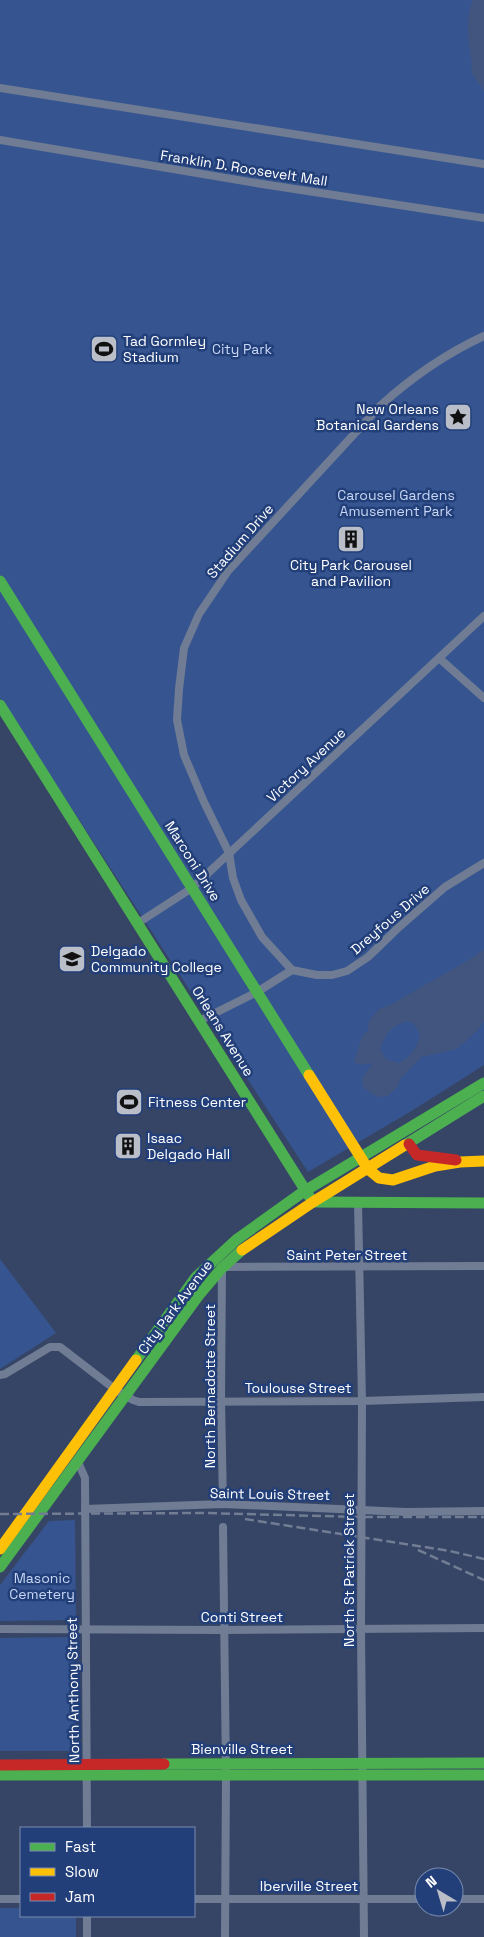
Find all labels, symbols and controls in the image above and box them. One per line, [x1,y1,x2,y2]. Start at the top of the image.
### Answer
street label: Franklin D. Roosevelt Mall [159,146,329,190]
place label: Tad Gormley Stadium [123,332,206,366]
sports icon: Tad Gormley Stadium [89,334,119,364]
park label: City Park [212,340,273,358]
place label: New Orleans Botanical Gardens [316,400,439,434]
place icon: New Orleans Botanical Gardens [443,402,473,432]
park label: Carousel Gardens Amusement Park [337,486,455,520]
street label: Stadium Drive [203,500,277,582]
building icon: City Park Carousel and Pavilion [336,524,366,554]
place label: City Park Carousel and Pavilion [290,556,412,590]
street label: Victory Avenue [263,724,349,806]
street label: Marconi Drive [161,817,225,905]
street label: Dreyfous Drive [347,880,433,958]
place label: Delgado Community College [91,942,222,976]
school or university icon: Delgado Community College [57,944,87,974]
street label: Orleans Avenue [188,982,258,1080]
sports icon: Fitness Center [114,1087,144,1117]
place label: Fitness Center [148,1093,246,1111]
place label: Isaac Delgado Hall [147,1129,230,1163]
building icon: Isaac Delgado Hall [113,1131,143,1161]
street label: Saint Peter Street [287,1246,407,1264]
street label: City Park Avenue [134,1256,216,1358]
street label: North Bernadotte Street [201,1304,219,1468]
street label: Toulouse Street [245,1379,351,1397]
street label: Saint Louis Street [210,1484,330,1504]
street label: North St Patrick Street [340,1493,358,1647]
park label: Masonic Cemetery [9,1569,75,1603]
street label: Conti Street [201,1608,283,1626]
street label: North Anthony Street [63,1617,83,1763]
street label: Bienville Street [191,1740,293,1758]
legend [20,1827,195,1917]
text: Fast [65,1837,96,1856]
text: Slow [65,1862,99,1881]
north arrow [414,1867,464,1917]
text: N [422,1872,440,1892]
street label: Iberville Street [260,1877,358,1895]
text: Jam [65,1887,95,1906]

